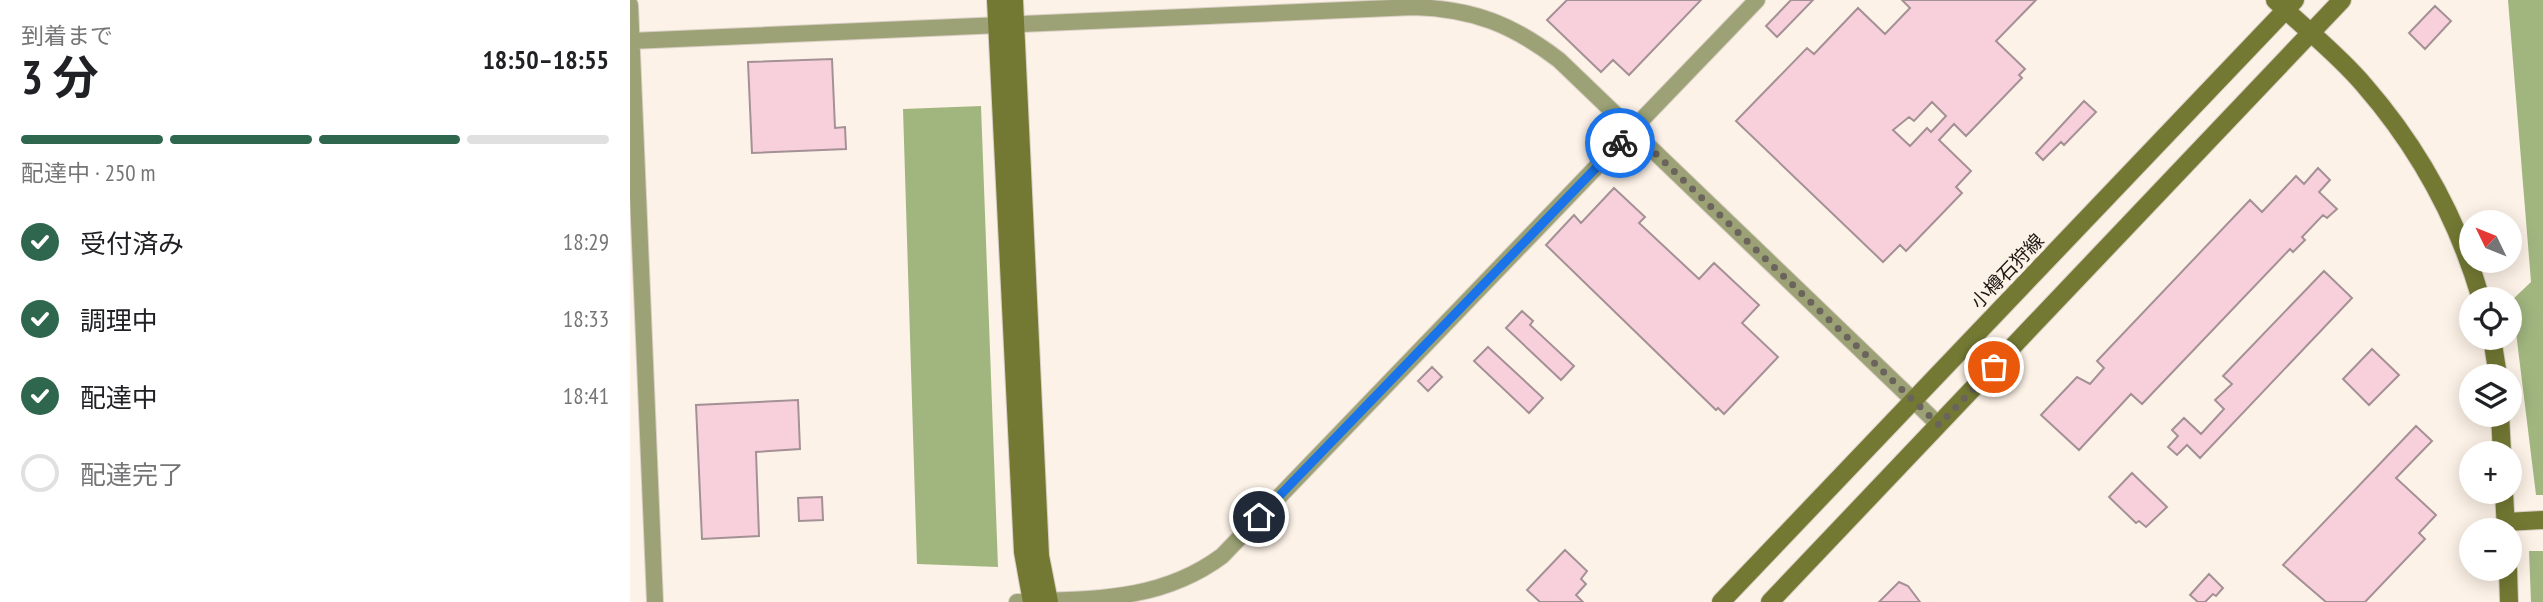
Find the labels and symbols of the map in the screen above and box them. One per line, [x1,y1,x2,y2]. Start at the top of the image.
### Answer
courier [1585,108,1655,178]
north arrow [2459,210,2522,273]
street label: 小樽石狩線 [1965,228,2049,314]
pin [1964,337,2024,397]
pin [1229,487,1289,547]

